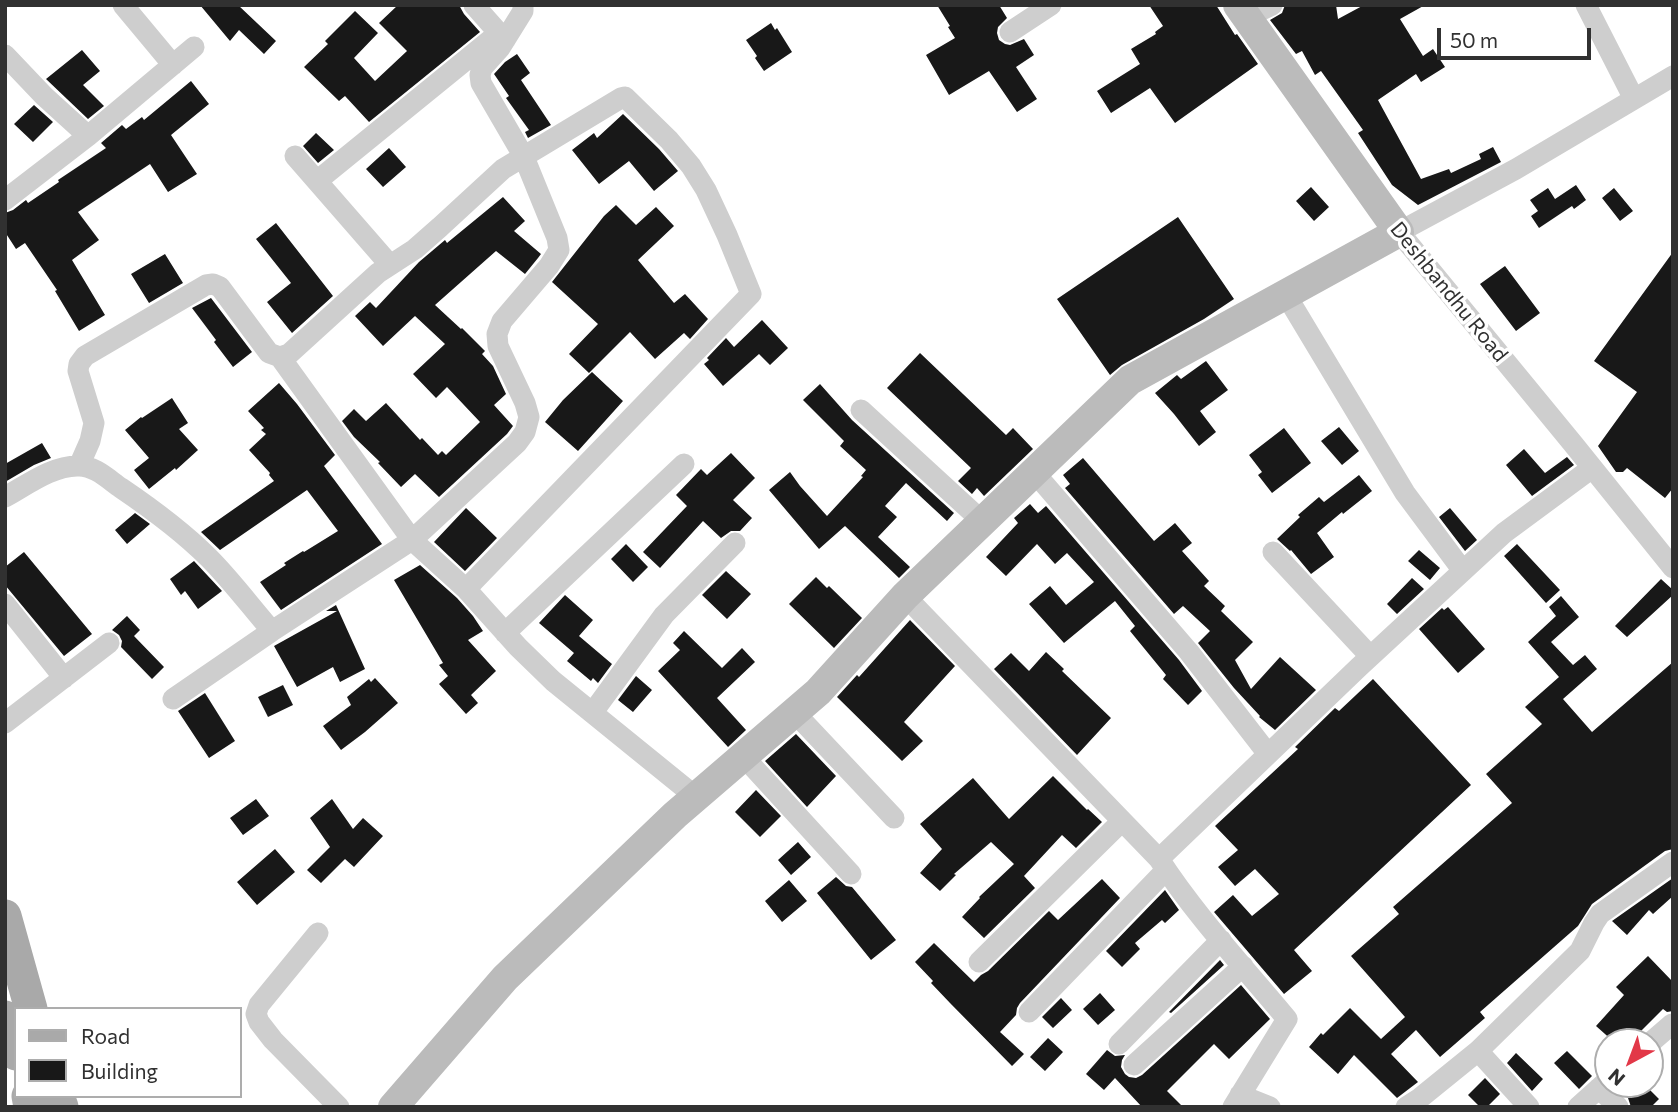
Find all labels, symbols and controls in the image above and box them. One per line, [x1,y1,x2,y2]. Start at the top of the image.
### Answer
scale bar [1440,14,1594,58]
text: 50 m [1450,27,1498,52]
street label: Deshbandhu Road [1385,217,1513,367]
legend [14,1007,242,1098]
text: Road [81,1023,130,1048]
north arrow [1594,1028,1664,1098]
text: Building [81,1058,158,1083]
text: N [1603,1064,1629,1091]

